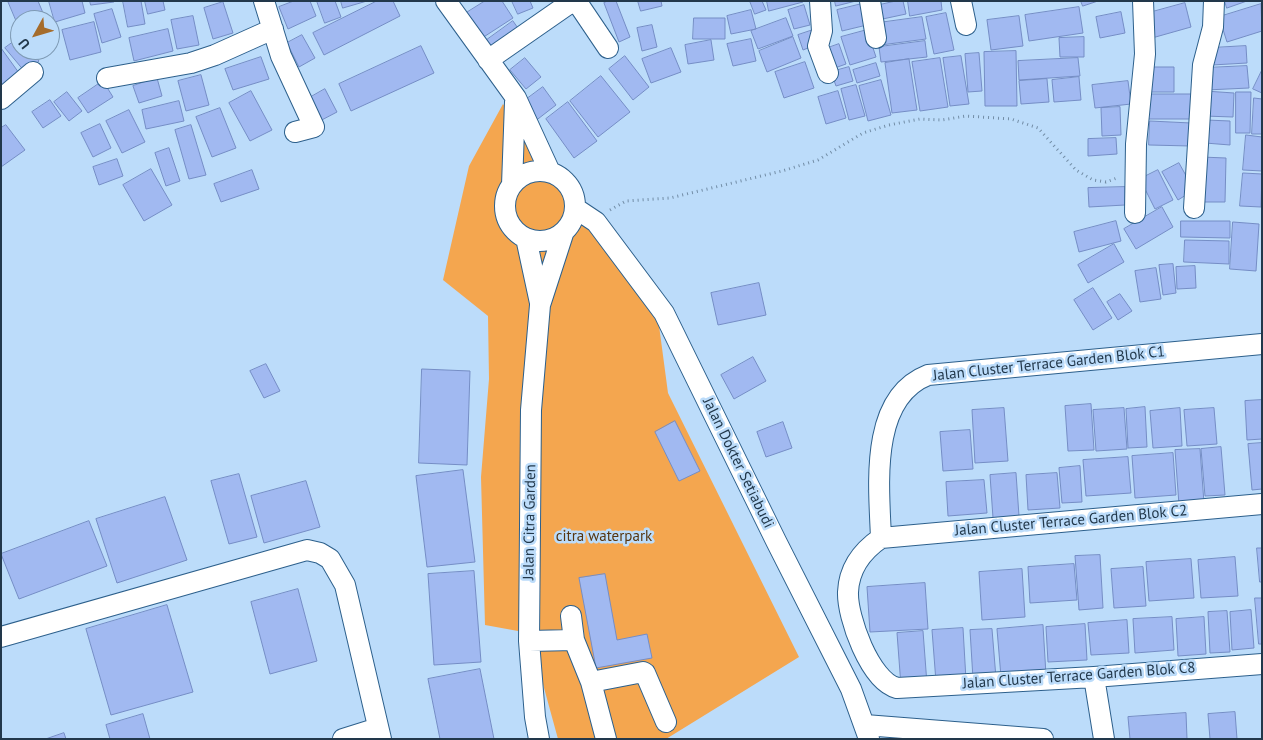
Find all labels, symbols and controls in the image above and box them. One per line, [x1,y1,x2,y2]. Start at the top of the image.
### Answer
north arrow [10,10,60,60]
text: U [14,35,34,53]
street label: Jalan Cluster Terrace Garden Blok C1 [932,343,1166,385]
street label: Jalan Dokter Setiabudi [699,395,777,531]
street label: Jalan Citra Garden [520,464,540,580]
street label: Jalan Cluster Terrace Garden Blok C2 [954,502,1188,540]
park label: citra waterpark [556,528,652,546]
street label: Jalan Cluster Terrace Garden Blok C8 [962,659,1196,693]

